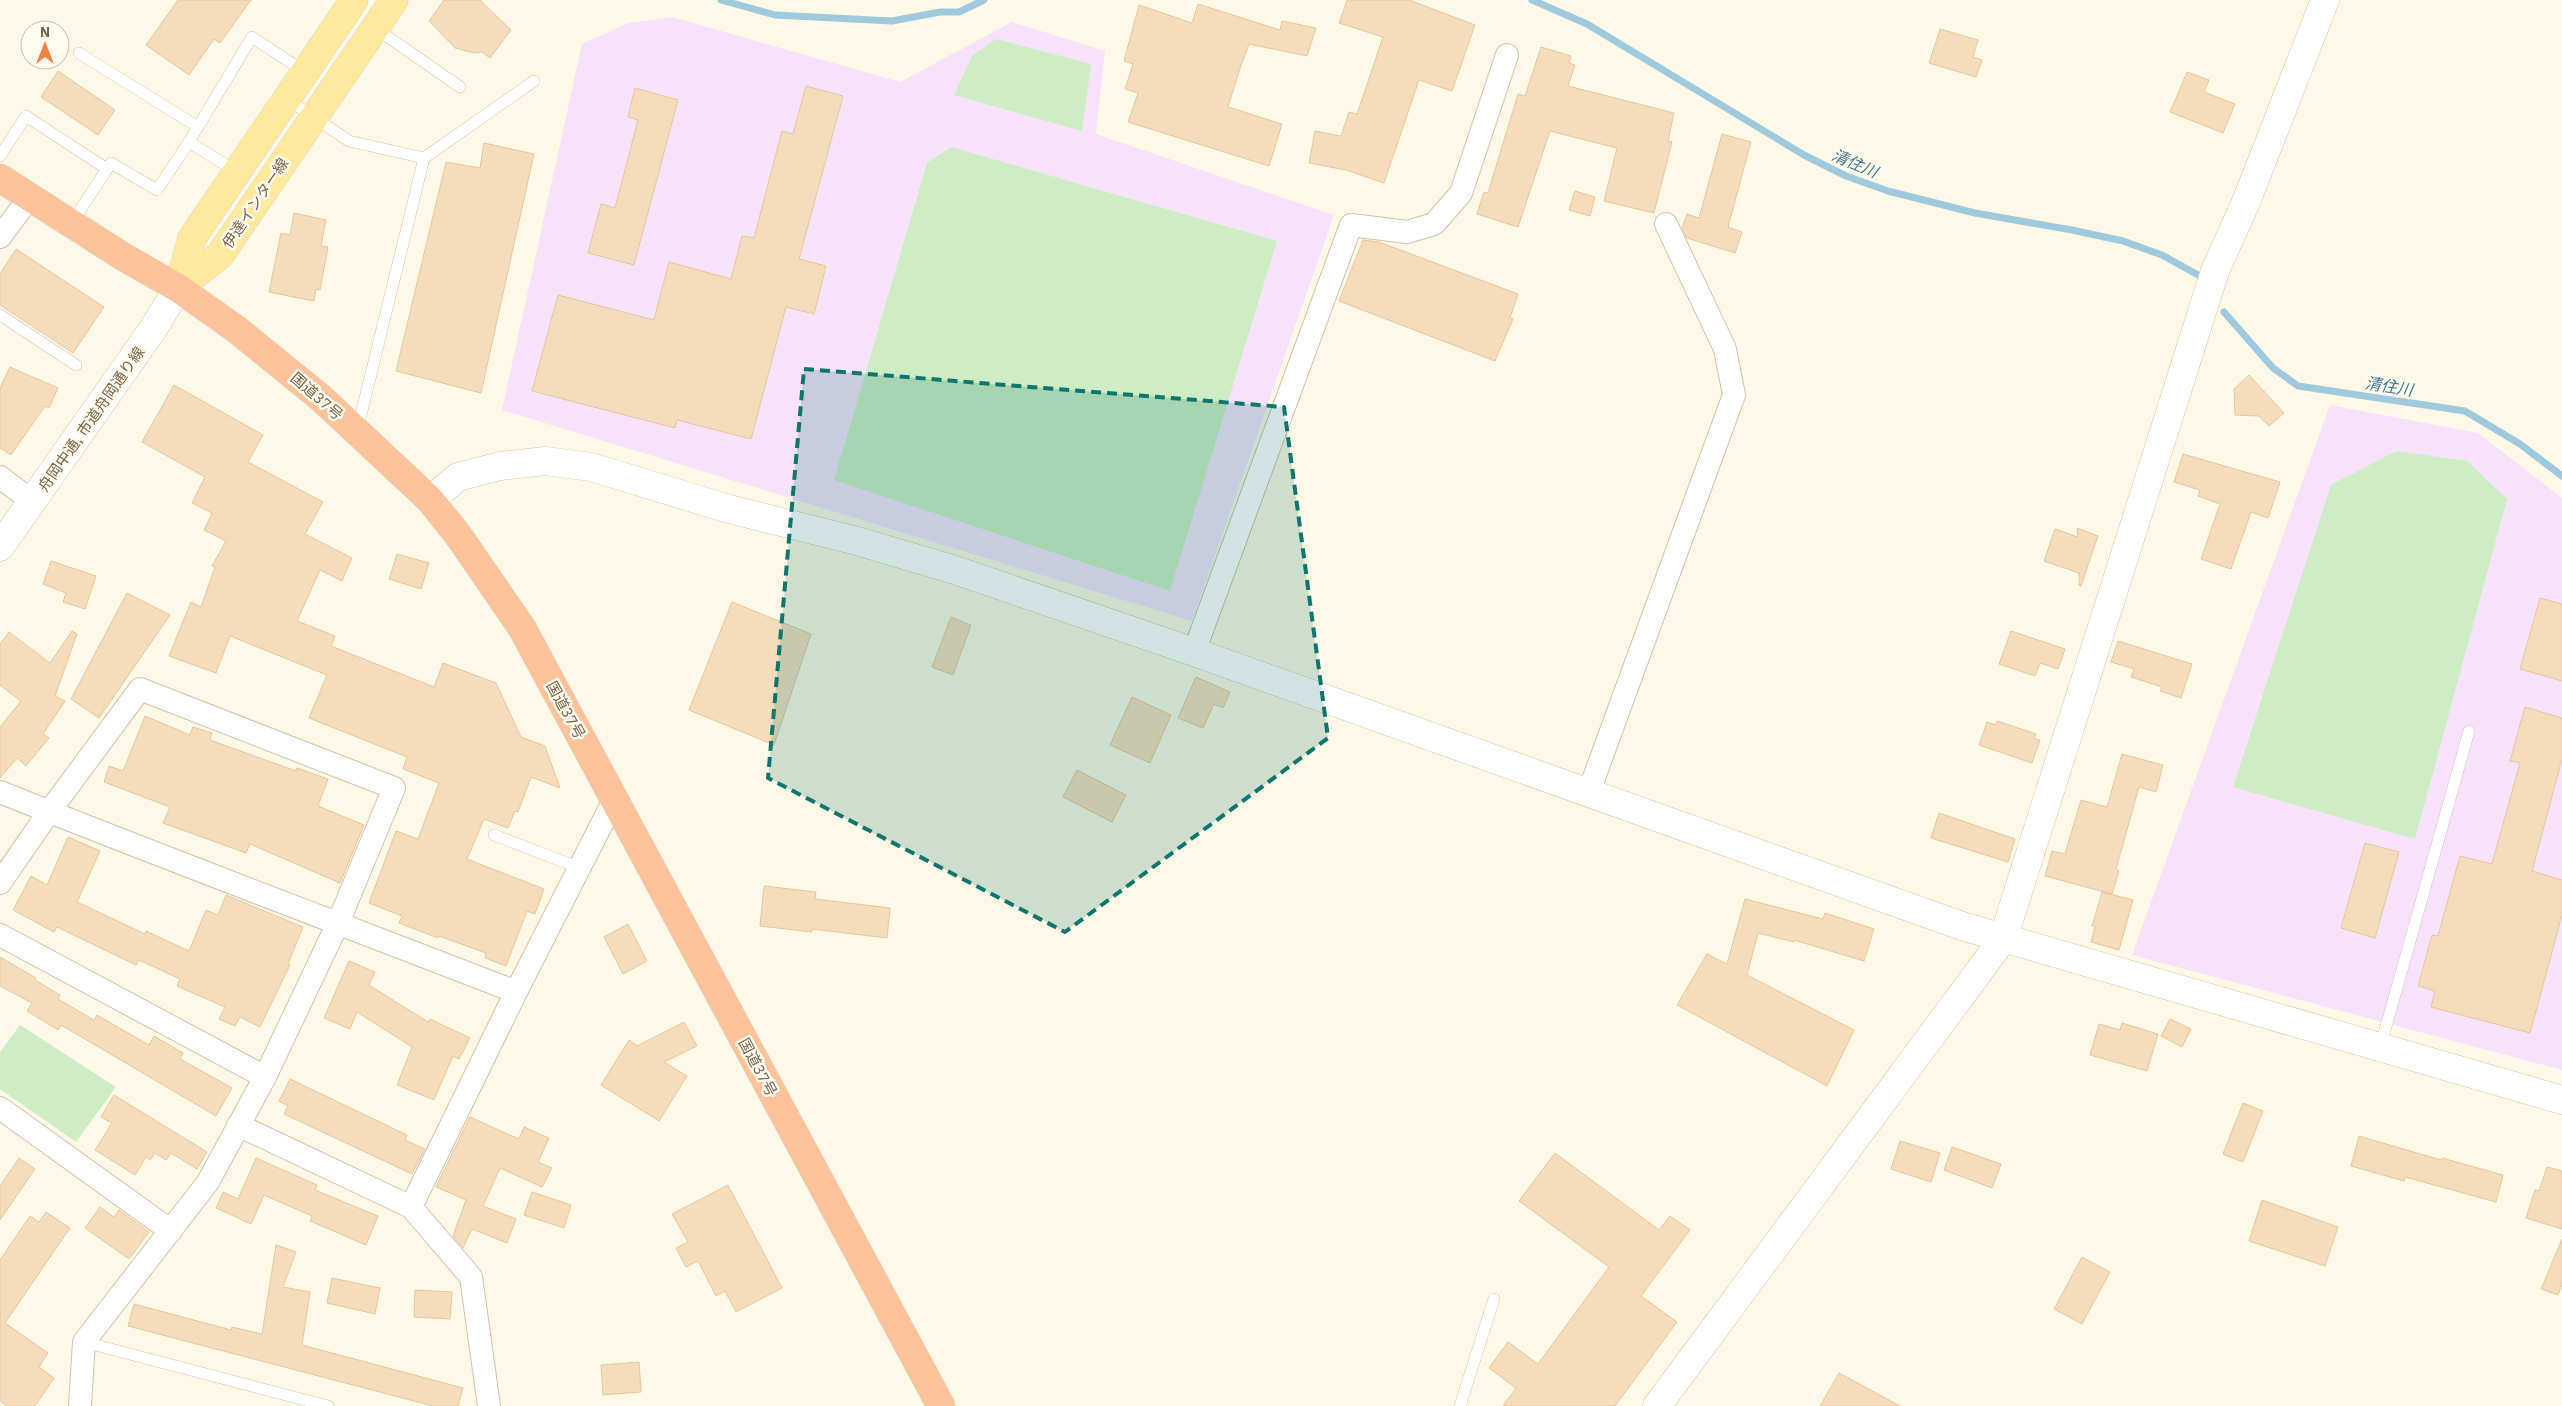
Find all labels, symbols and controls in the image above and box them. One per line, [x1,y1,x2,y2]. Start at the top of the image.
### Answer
north arrow [20,20,70,70]
text: N [40,23,50,41]
water label: 清住川 [1829,144,1883,182]
street label: 伊達インター線 [218,154,292,252]
street label: 舟岡中通, 市道舟岡通り線 [34,343,148,495]
street label: 国道37号 [287,368,347,424]
water label: 清住川 [2364,372,2416,400]
street label: 国道37号 [542,678,590,742]
street label: 国道37号 [735,1035,781,1099]

